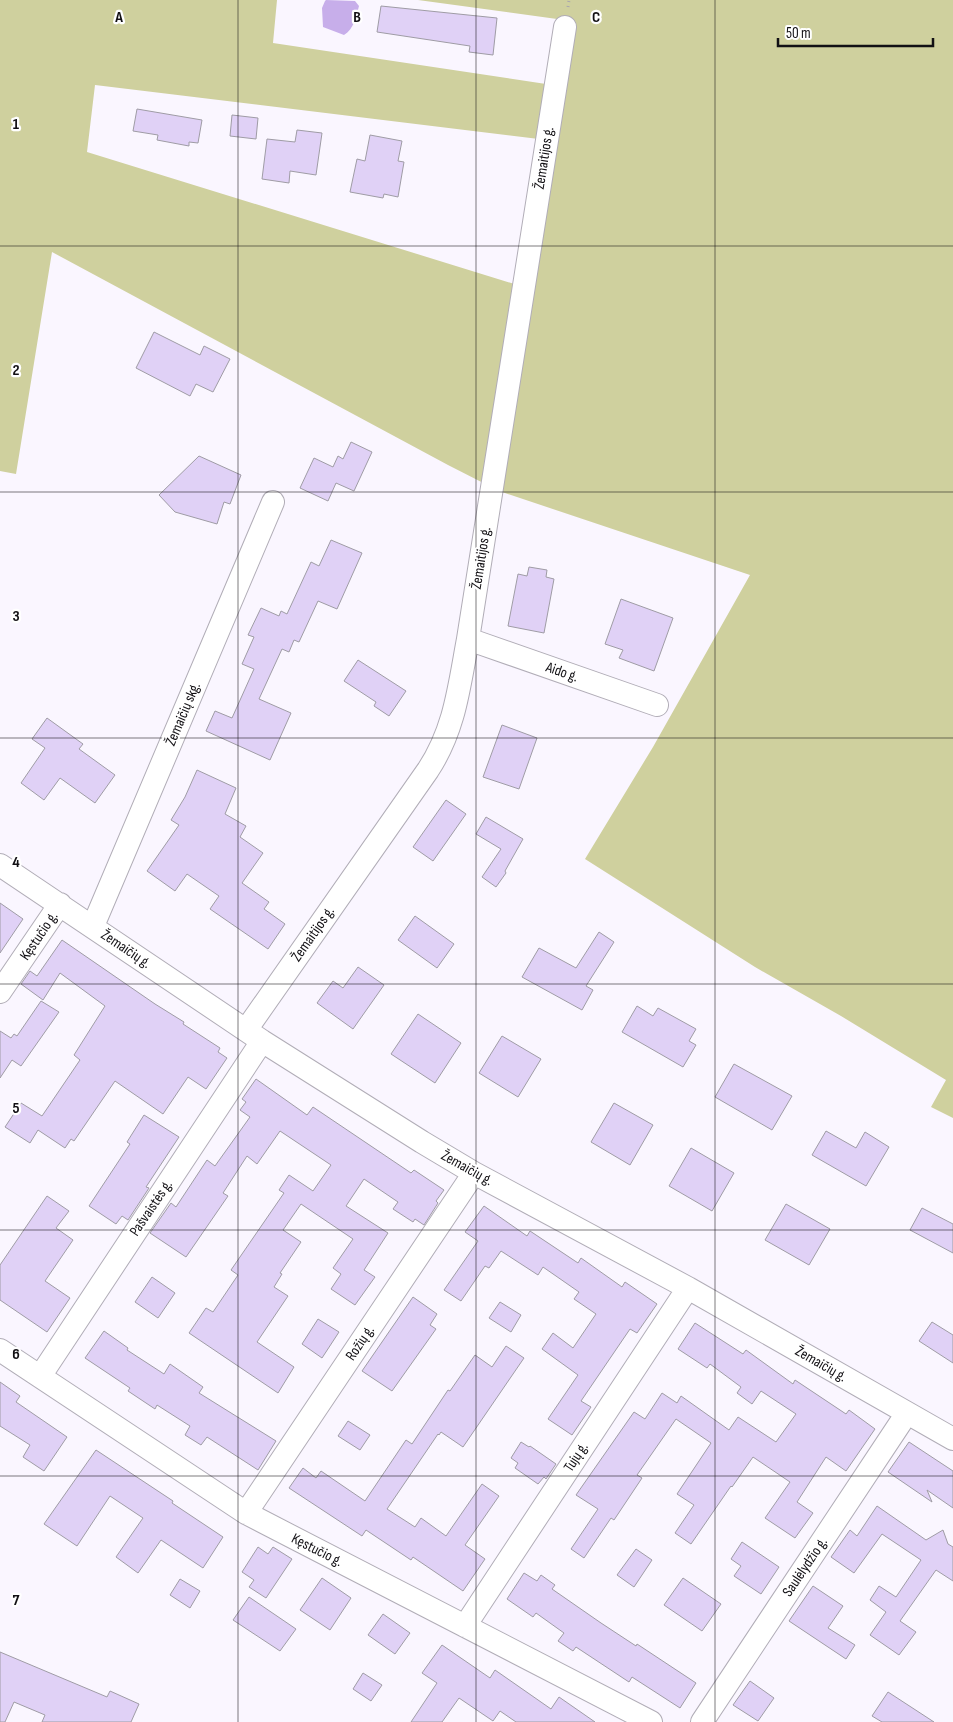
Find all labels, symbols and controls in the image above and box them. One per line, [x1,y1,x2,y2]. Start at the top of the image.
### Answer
text: A [114,8,123,27]
text: B [353,8,361,27]
text: C [592,8,600,27]
scale bar [778,15,933,47]
text: 50 m [786,24,811,43]
text: 1 [13,115,20,134]
street label: Žemaitijos g. [530,125,558,191]
text: 2 [12,361,20,380]
street label: Žemaitijos g. [467,525,495,591]
text: 3 [12,607,20,626]
street label: Aido g. [542,657,581,686]
street label: Žemaičių skg. [161,679,205,749]
text: 4 [12,853,20,872]
street label: Žemaitijos g. [287,903,339,965]
street label: Kęstučio g. [16,908,62,964]
street label: Žemaičių g. [97,925,155,973]
text: 5 [12,1099,20,1118]
street label: Žemaičių g. [438,1146,496,1190]
street label: Pašvaistės g. [125,1176,177,1240]
street label: Rožių g. [341,1322,379,1364]
street label: Žemaičių g. [792,1342,850,1386]
text: 6 [12,1345,20,1364]
street label: Tujų g. [559,1439,593,1475]
street label: Kęstučio g. [288,1529,346,1571]
street label: Saulėlydžio g. [778,1534,832,1600]
text: 7 [13,1591,20,1610]

